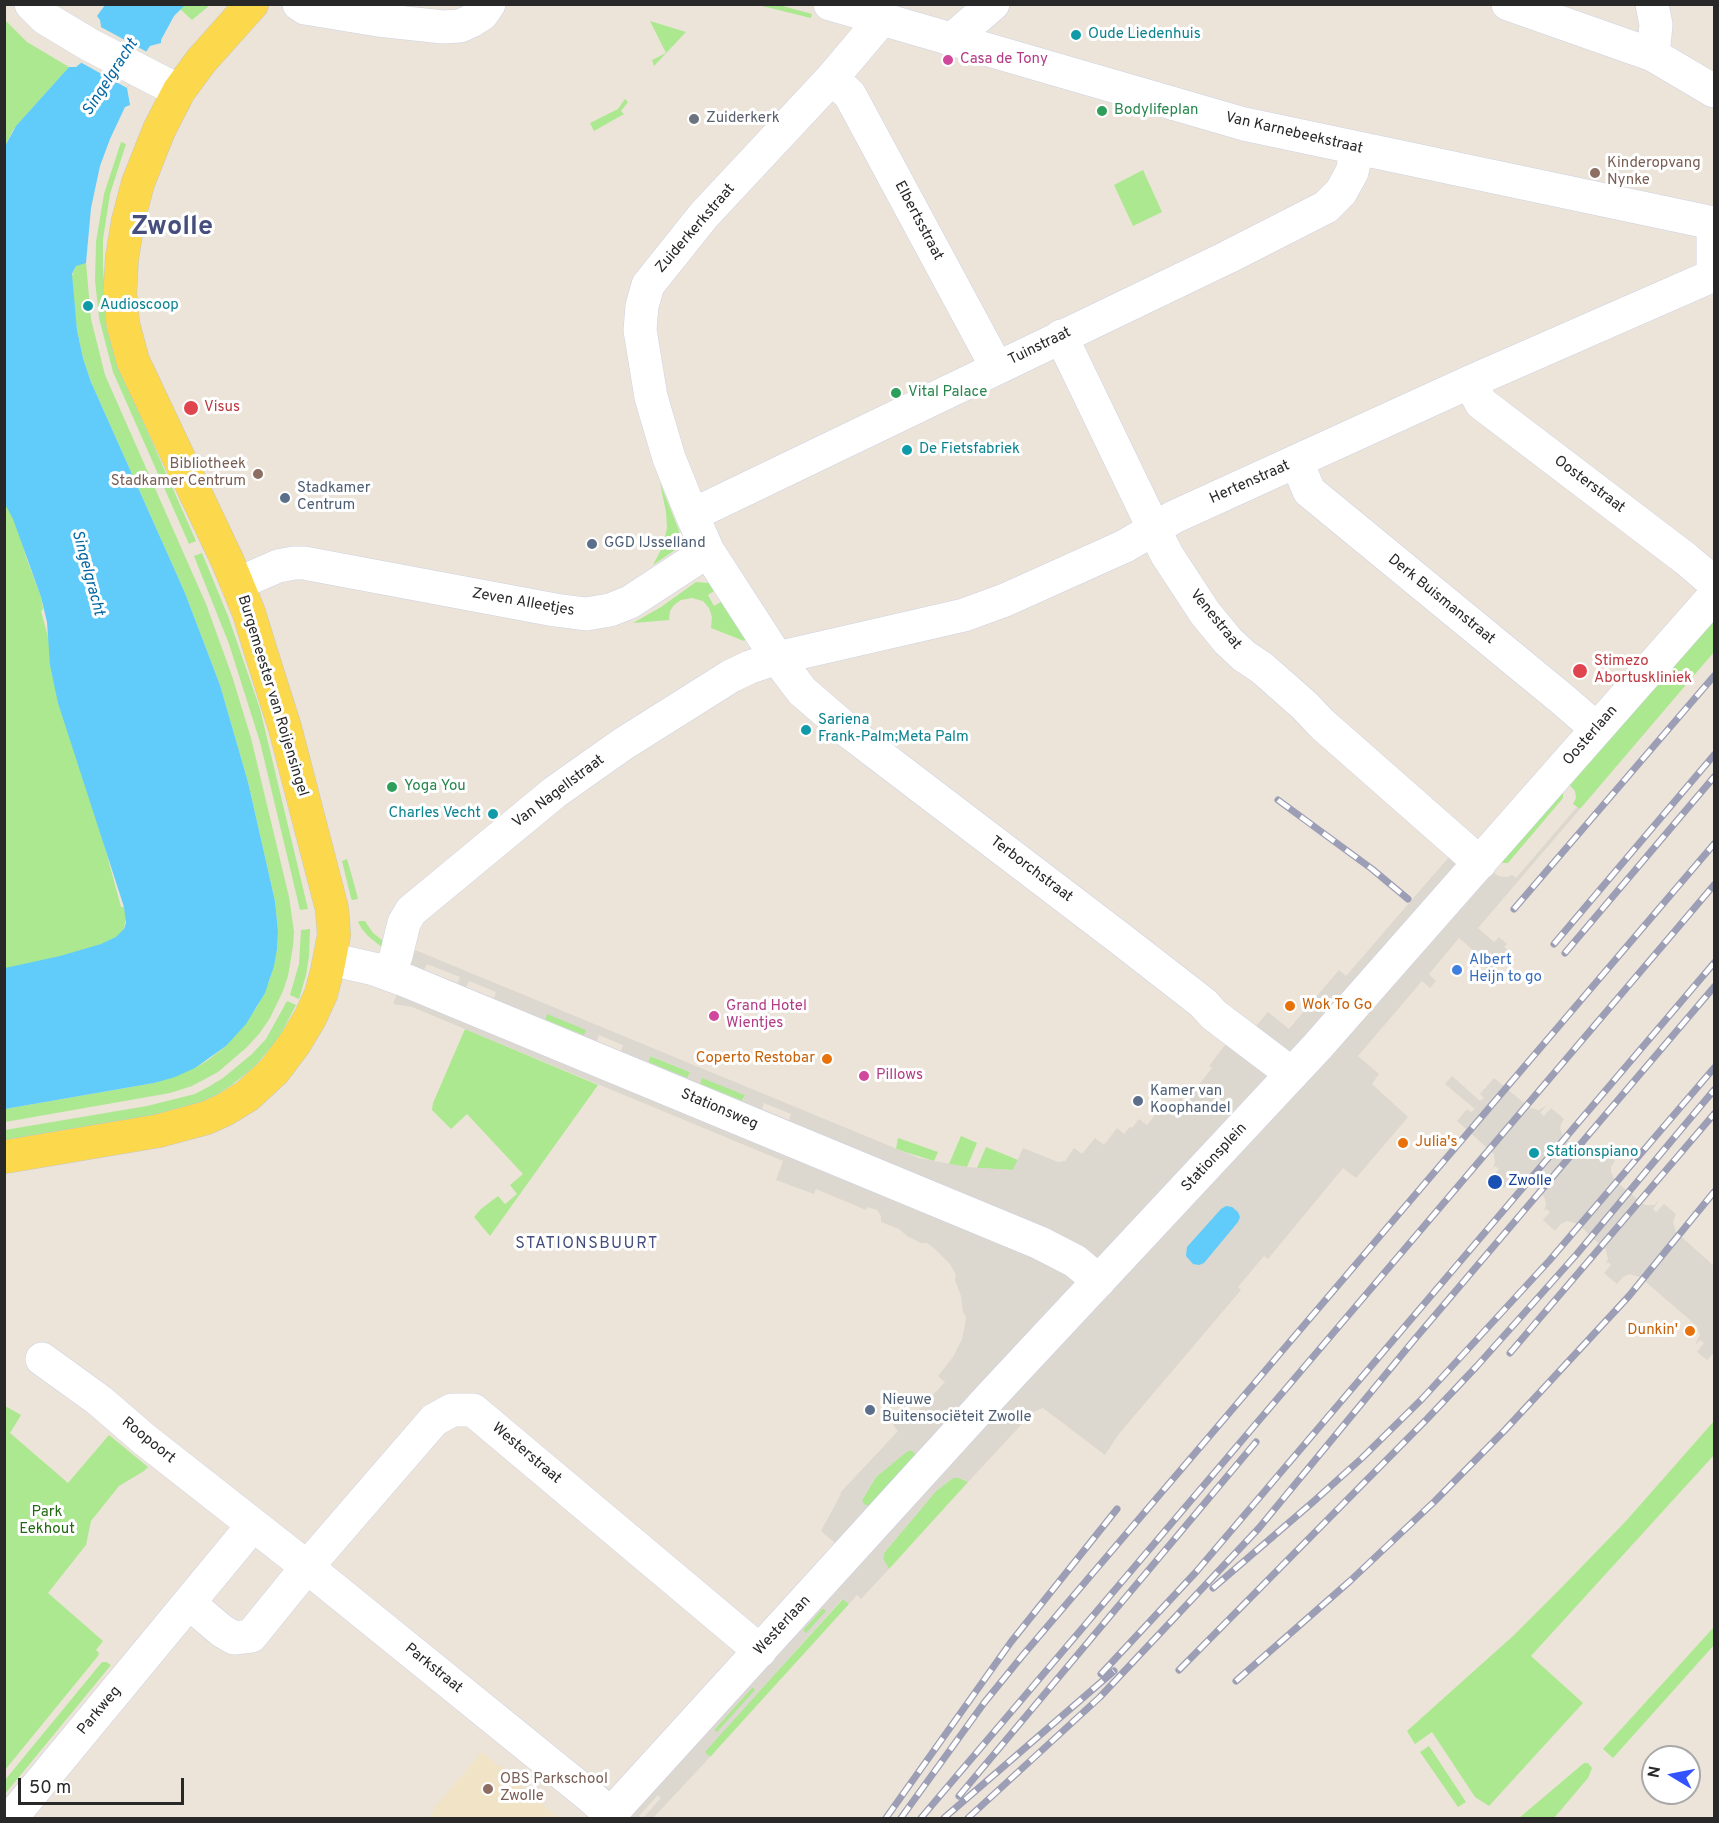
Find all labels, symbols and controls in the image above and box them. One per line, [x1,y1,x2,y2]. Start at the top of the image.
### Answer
place label: Oude Liedenhuis [1088,26,1201,44]
marker: Oude Liedenhuis [1069,28,1083,42]
water label: Singelgracht [79,36,143,120]
place label: Casa de Tony [960,51,1048,69]
marker: Casa de Tony [941,53,955,67]
place label: Bodylifeplan [1114,102,1198,120]
marker: Bodylifeplan [1095,104,1109,118]
street label: Van Karnebeekstraat [1223,109,1365,159]
place label: Zuiderkerk [706,110,780,128]
marker: Zuiderkerk [687,112,701,126]
place label: Kinderopvang Nynke [1607,155,1701,190]
marker: Kinderopvang Nynke [1588,166,1602,180]
street label: Elbertsstraat [890,178,946,264]
street label: Zuiderkerkstraat [652,181,740,277]
district label: Zwolle [131,213,213,245]
place label: Audioscoop [100,297,179,315]
marker: Audioscoop [81,299,95,313]
street label: Tuinstraat [1006,324,1074,370]
place label: Vital Palace [908,384,987,402]
marker: Vital Palace [889,386,903,400]
marker: Visus [182,399,200,417]
place label: Visus [204,399,240,417]
place label: De Fietsfabriek [919,441,1020,459]
marker: De Fietsfabriek [900,443,914,457]
street label: Oosterstraat [1550,452,1628,518]
place label: Bibliotheek Stadkamer Centrum [111,456,246,491]
street label: Hertenstraat [1207,457,1293,509]
marker: Bibliotheek Stadkamer Centrum [251,467,265,481]
place label: Stadkamer Centrum [297,480,371,515]
marker: Stadkamer Centrum [278,491,292,505]
water label: Singelgracht [66,528,108,618]
place label: GGD IJsselland [604,535,706,553]
marker: GGD IJsselland [585,537,599,551]
street label: Derk Buismanstraat [1384,551,1498,649]
street label: Zeven Alleetjes [470,585,576,621]
street label: Venestraat [1185,586,1245,654]
street label: Burgemeester van Roijensingel [233,593,311,799]
place label: Stimezo Abortuskliniek [1594,653,1692,688]
marker: Stimezo Abortuskliniek [1571,662,1589,680]
street label: Oosterlaan [1560,702,1622,770]
place label: Sariena Frank-Palm;Meta Palm [818,712,969,747]
marker: Sariena Frank-Palm;Meta Palm [799,723,813,737]
street label: Van Nagellstraat [510,752,608,832]
place label: Yoga You [404,778,466,796]
marker: Yoga You [385,780,399,794]
place label: Charles Vecht [388,805,481,823]
marker: Charles Vecht [486,807,500,821]
street label: Terborchstraat [986,833,1076,907]
place label: Albert Heijn to go [1469,952,1542,987]
marker: Albert Heijn to go [1450,963,1464,977]
place label: Wok To Go [1302,997,1372,1015]
place label: Grand Hotel Wientjes [726,998,807,1033]
marker: Wok To Go [1283,999,1297,1013]
marker: Grand Hotel Wientjes [707,1009,721,1023]
place label: Coperto Restobar [696,1050,815,1068]
marker: Coperto Restobar [820,1052,834,1066]
place label: Pillows [876,1067,923,1085]
marker: Pillows [857,1069,871,1083]
place label: Kamer van Koophandel [1150,1083,1231,1118]
street label: Stationsweg [678,1086,760,1134]
marker: Kamer van Koophandel [1131,1094,1145,1108]
street label: Stationsplein [1179,1120,1251,1196]
place label: Julia's [1415,1134,1458,1152]
marker: Julia's [1396,1136,1410,1150]
place label: Stationspiano [1546,1144,1638,1162]
marker: Stationspiano [1527,1146,1541,1160]
marker: Zwolle [1486,1173,1504,1191]
place label: Zwolle [1508,1173,1552,1191]
district label: STATIONSBUURT [515,1235,659,1255]
place label: Dunkin' [1627,1322,1678,1340]
marker: Dunkin' [1683,1324,1697,1338]
place label: Nieuwe Buitensociëteit Zwolle [882,1392,1032,1427]
marker: Nieuwe Buitensociëteit Zwolle [863,1403,877,1417]
street label: Roopoort [118,1414,178,1468]
street label: Westerstraat [488,1420,564,1488]
park label: Park Eekhout [19,1504,75,1539]
street label: Westerlaan [751,1592,815,1660]
street label: Parkstraat [400,1640,466,1698]
street label: Parkweg [74,1683,126,1739]
north arrow [1641,1745,1701,1805]
text: N [1644,1765,1666,1780]
scale bar [21,1766,188,1804]
place label: OBS Parkschool Zwolle [500,1771,608,1806]
text: 50 m [29,1777,71,1800]
marker: OBS Parkschool Zwolle [481,1782,495,1796]

